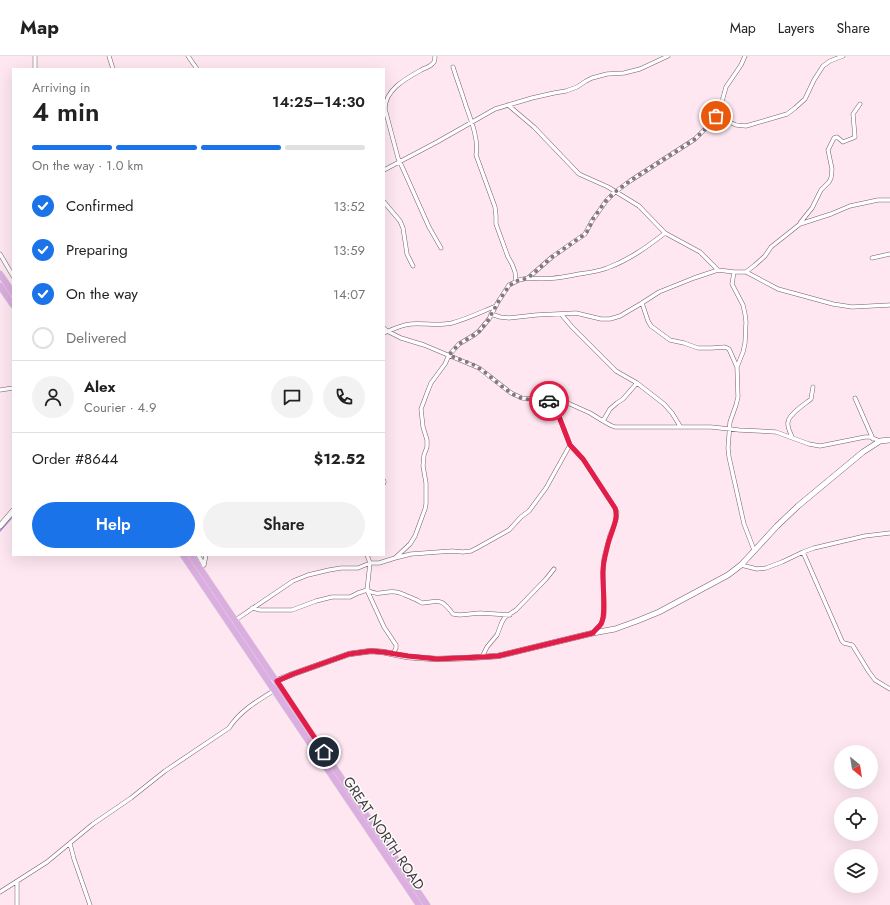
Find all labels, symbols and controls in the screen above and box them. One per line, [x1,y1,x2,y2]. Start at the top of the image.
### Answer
text: Map [20,14,59,41]
text: Map [730,18,756,38]
text: Layers [778,18,814,38]
text: Share [836,18,870,38]
text: Arriving in [32,78,90,97]
text: 14:25–14:30 [272,91,365,113]
text: 4 min [32,93,100,131]
pin [699,99,733,133]
icon: bag [705,105,727,127]
text: On the way · 1.0 km [32,156,143,175]
icon: check [32,195,54,217]
text: Confirmed [66,195,134,217]
text: 13:52 [333,197,365,216]
icon: check [32,239,54,261]
text: Preparing [66,239,128,261]
text: 13:59 [333,241,365,260]
icon: check [32,283,54,305]
text: On the way [66,283,138,305]
text: 14:07 [333,285,365,304]
text: Delivered [66,327,127,349]
button: person [32,376,74,418]
text: Alex [84,376,115,398]
button: chat [271,376,313,418]
button: phone [323,376,365,418]
courier [529,381,569,421]
icon: car [538,390,560,412]
text: Courier · 4.9 [84,398,157,417]
text: Order #8644 [32,448,118,470]
text: $12.52 [314,448,365,470]
button: Help [32,502,195,548]
button: Share [203,502,365,548]
pin [307,735,341,769]
icon: home [313,741,335,763]
north arrow [834,745,878,789]
map controls [834,745,878,893]
street label: GREAT NORTH ROAD [339,772,429,894]
button: locate [834,797,878,841]
button: layers [834,849,878,893]

